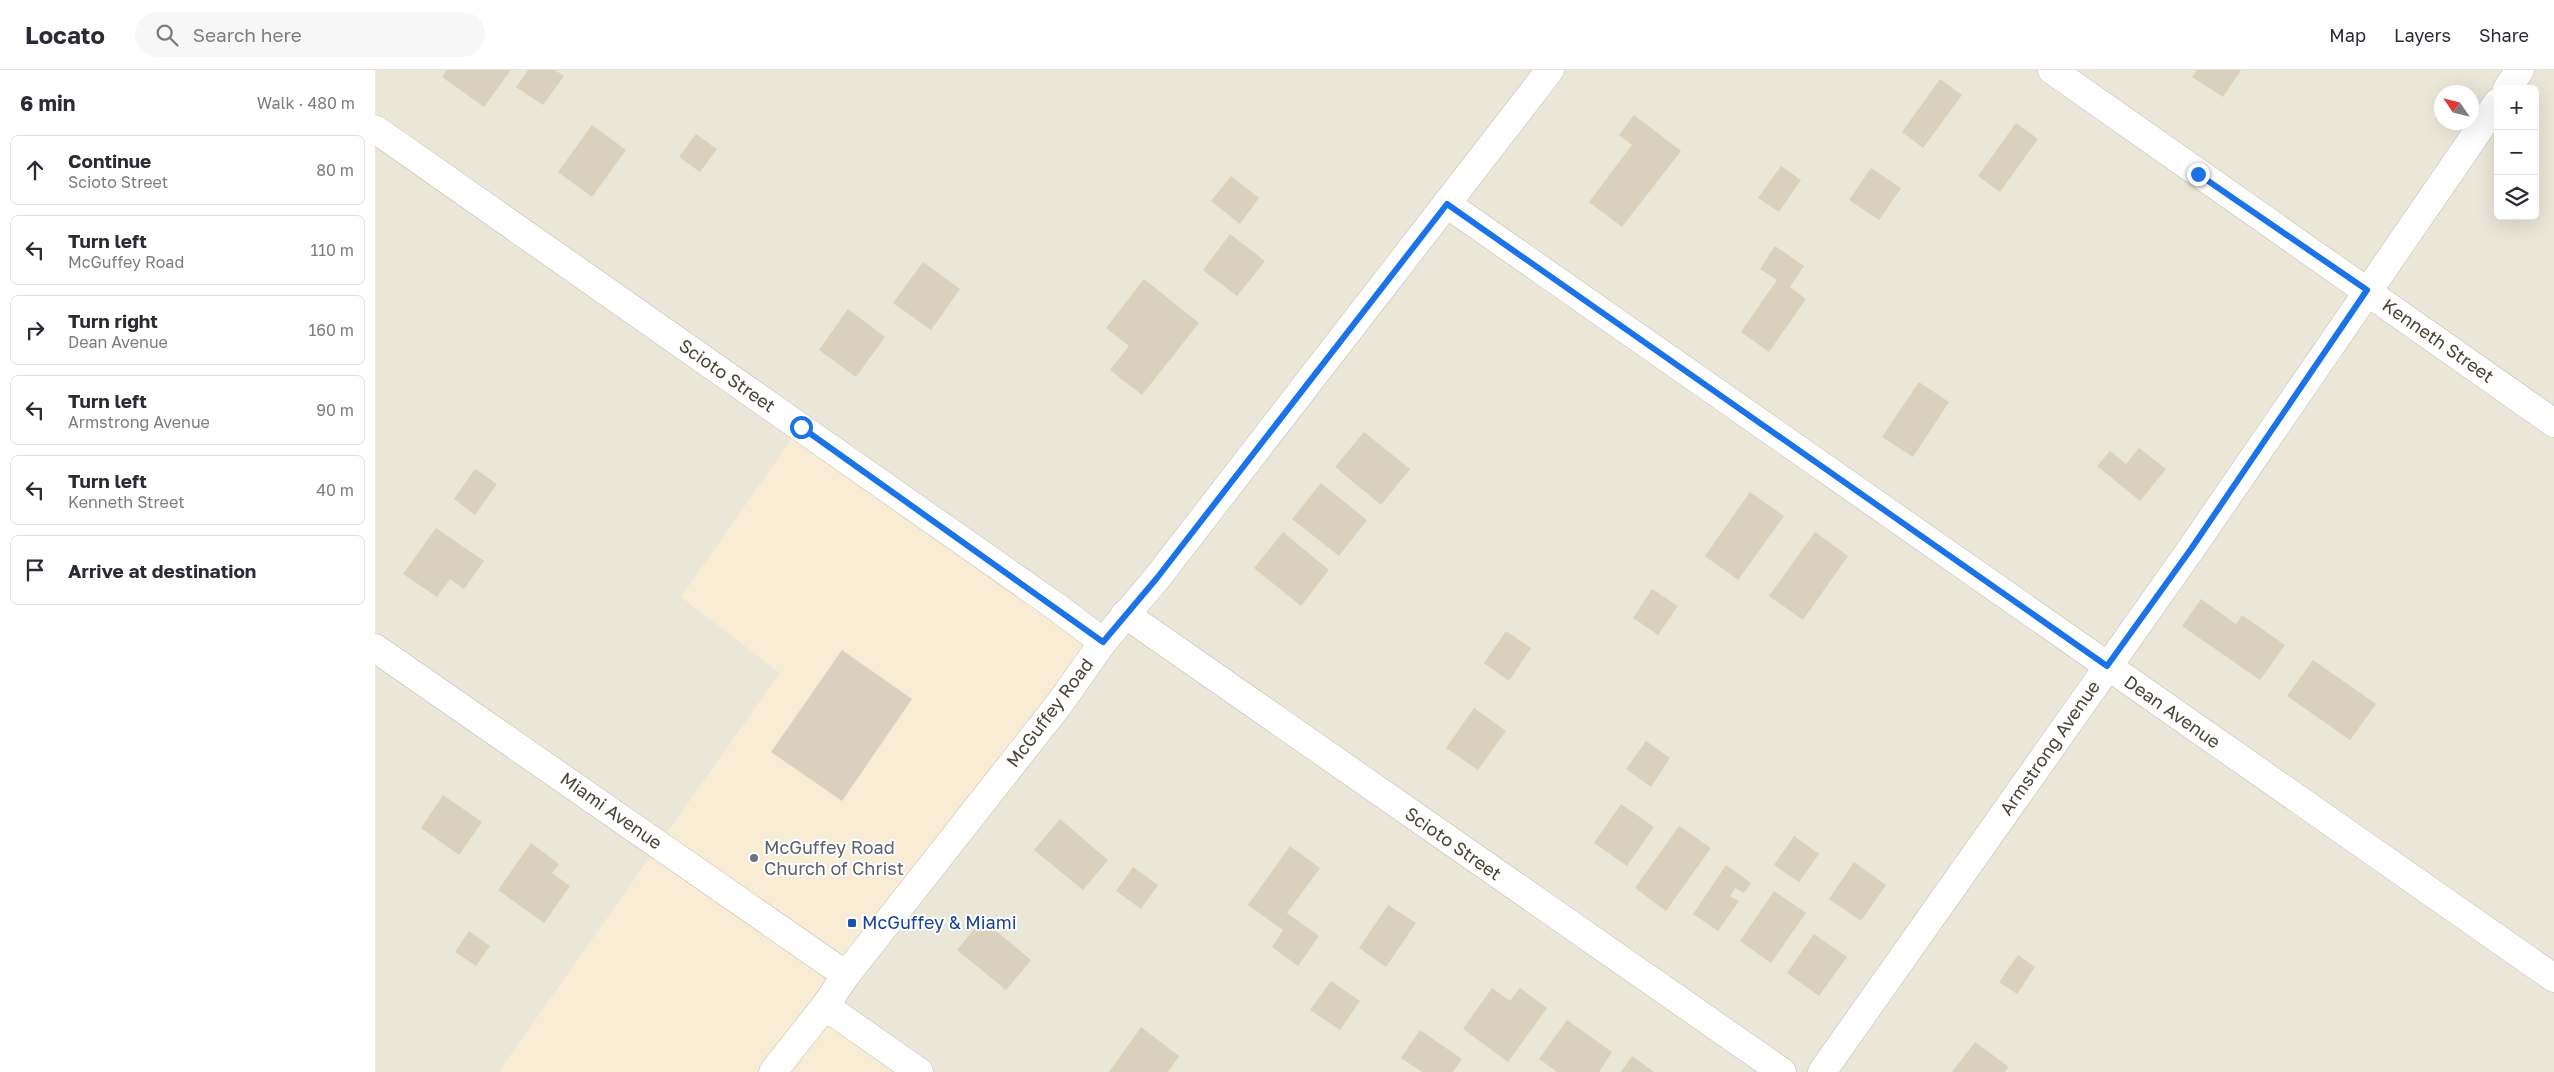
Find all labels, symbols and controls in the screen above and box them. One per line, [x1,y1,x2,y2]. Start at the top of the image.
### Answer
search box [135,12,485,57]
text: Locato [25,20,105,49]
icon: search [153,21,181,49]
text: Search here [193,23,302,46]
text: Map [2329,24,2366,46]
text: Layers [2394,24,2451,46]
text: Share [2479,24,2529,46]
north arrow [2434,85,2479,130]
map controls [2494,85,2539,220]
button: + [2494,85,2539,130]
text: 6 min [20,90,75,116]
text: Walk · 480 m [257,93,355,113]
button: − [2494,130,2539,175]
text: Continue [68,149,151,172]
icon: ahead [21,156,49,184]
text: 80 m [316,160,354,180]
route end [2187,163,2210,186]
text: Scioto Street [68,172,168,192]
button: layers [2494,175,2539,220]
text: Turn left [68,229,147,252]
icon: left [21,236,49,264]
text: 110 m [310,240,354,260]
text: McGuffey Road [68,252,184,272]
street label: Kenneth Street [2379,294,2499,387]
text: Turn right [68,309,158,332]
icon: right [21,316,49,344]
text: 160 m [308,320,354,340]
text: Dean Avenue [68,332,168,352]
street label: Scioto Street [675,334,780,417]
text: Turn left [68,389,147,412]
icon: left [21,396,49,424]
text: 90 m [316,400,354,420]
text: Armstrong Avenue [68,412,210,432]
route start [790,416,813,439]
text: Turn left [68,469,147,492]
icon: left [21,476,49,504]
text: 40 m [316,480,354,500]
text: Kenneth Street [68,492,185,512]
icon: arrive [21,556,49,584]
text: Arrive at destination [68,559,256,582]
street label: McGuffey Road [1001,654,1097,771]
street label: Dean Avenue [2120,670,2225,752]
street label: Armstrong Avenue [1994,676,2104,819]
street label: Miami Avenue [556,767,667,853]
street label: Scioto Street [1401,802,1506,885]
place label: McGuffey Road Church of Christ [764,836,904,879]
marker: McGuffey Road Church of Christ [748,852,760,864]
place label: McGuffey & Miami [862,911,1016,933]
marker: McGuffey & Miami [846,917,858,929]

